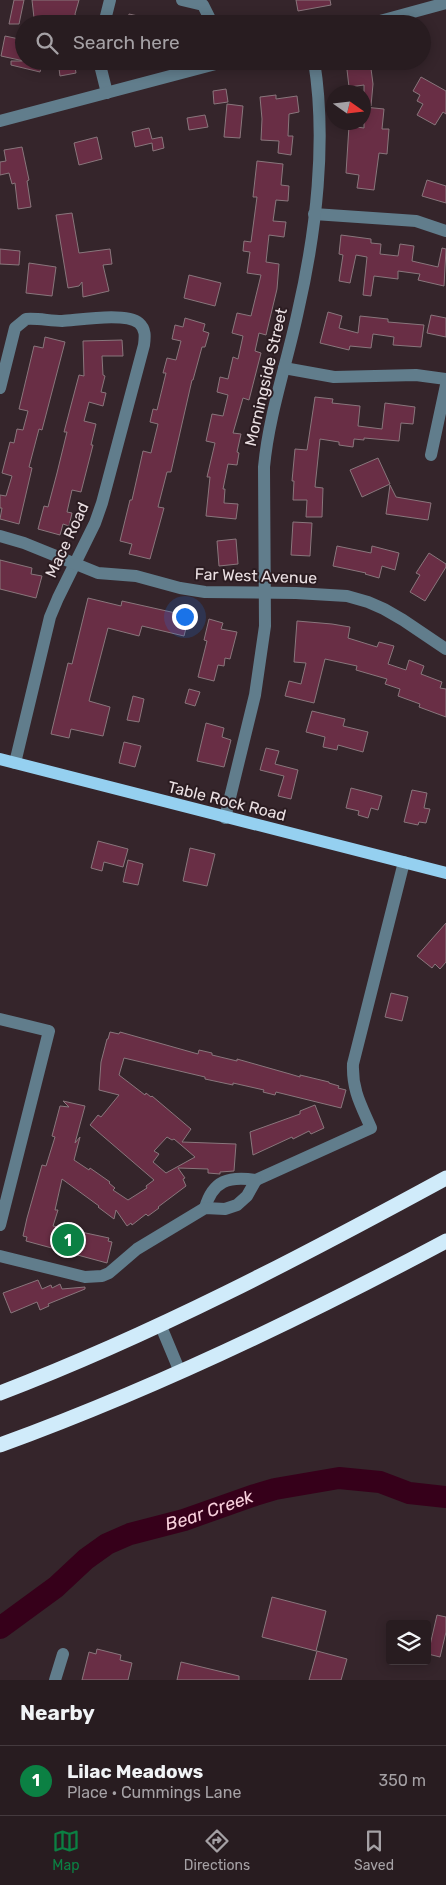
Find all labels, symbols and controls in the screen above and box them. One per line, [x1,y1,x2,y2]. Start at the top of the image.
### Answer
search box [15,15,431,70]
icon: search [33,29,61,57]
text: Search here [73,31,180,54]
north arrow [326,85,371,130]
street label: Morningside Street [241,306,291,448]
street label: Mace Road [41,499,93,581]
street label: Far West Avenue [194,564,318,588]
your location [172,604,198,630]
street label: Table Rock Road [166,777,288,825]
pin: 1 [52,1221,84,1259]
water label: Bear Creek [163,1485,257,1535]
map controls [386,1620,431,1665]
button: layers [386,1620,431,1665]
text: Nearby [20,1700,95,1725]
text: Lilac Meadows [67,1760,203,1783]
text: 1 [32,1771,40,1790]
text: 350 m [379,1771,426,1790]
text: Place · Cummings Lane [67,1783,241,1802]
tab: Map [52,1827,80,1874]
tab: Directions [184,1827,250,1874]
tab: Saved [354,1827,394,1874]

